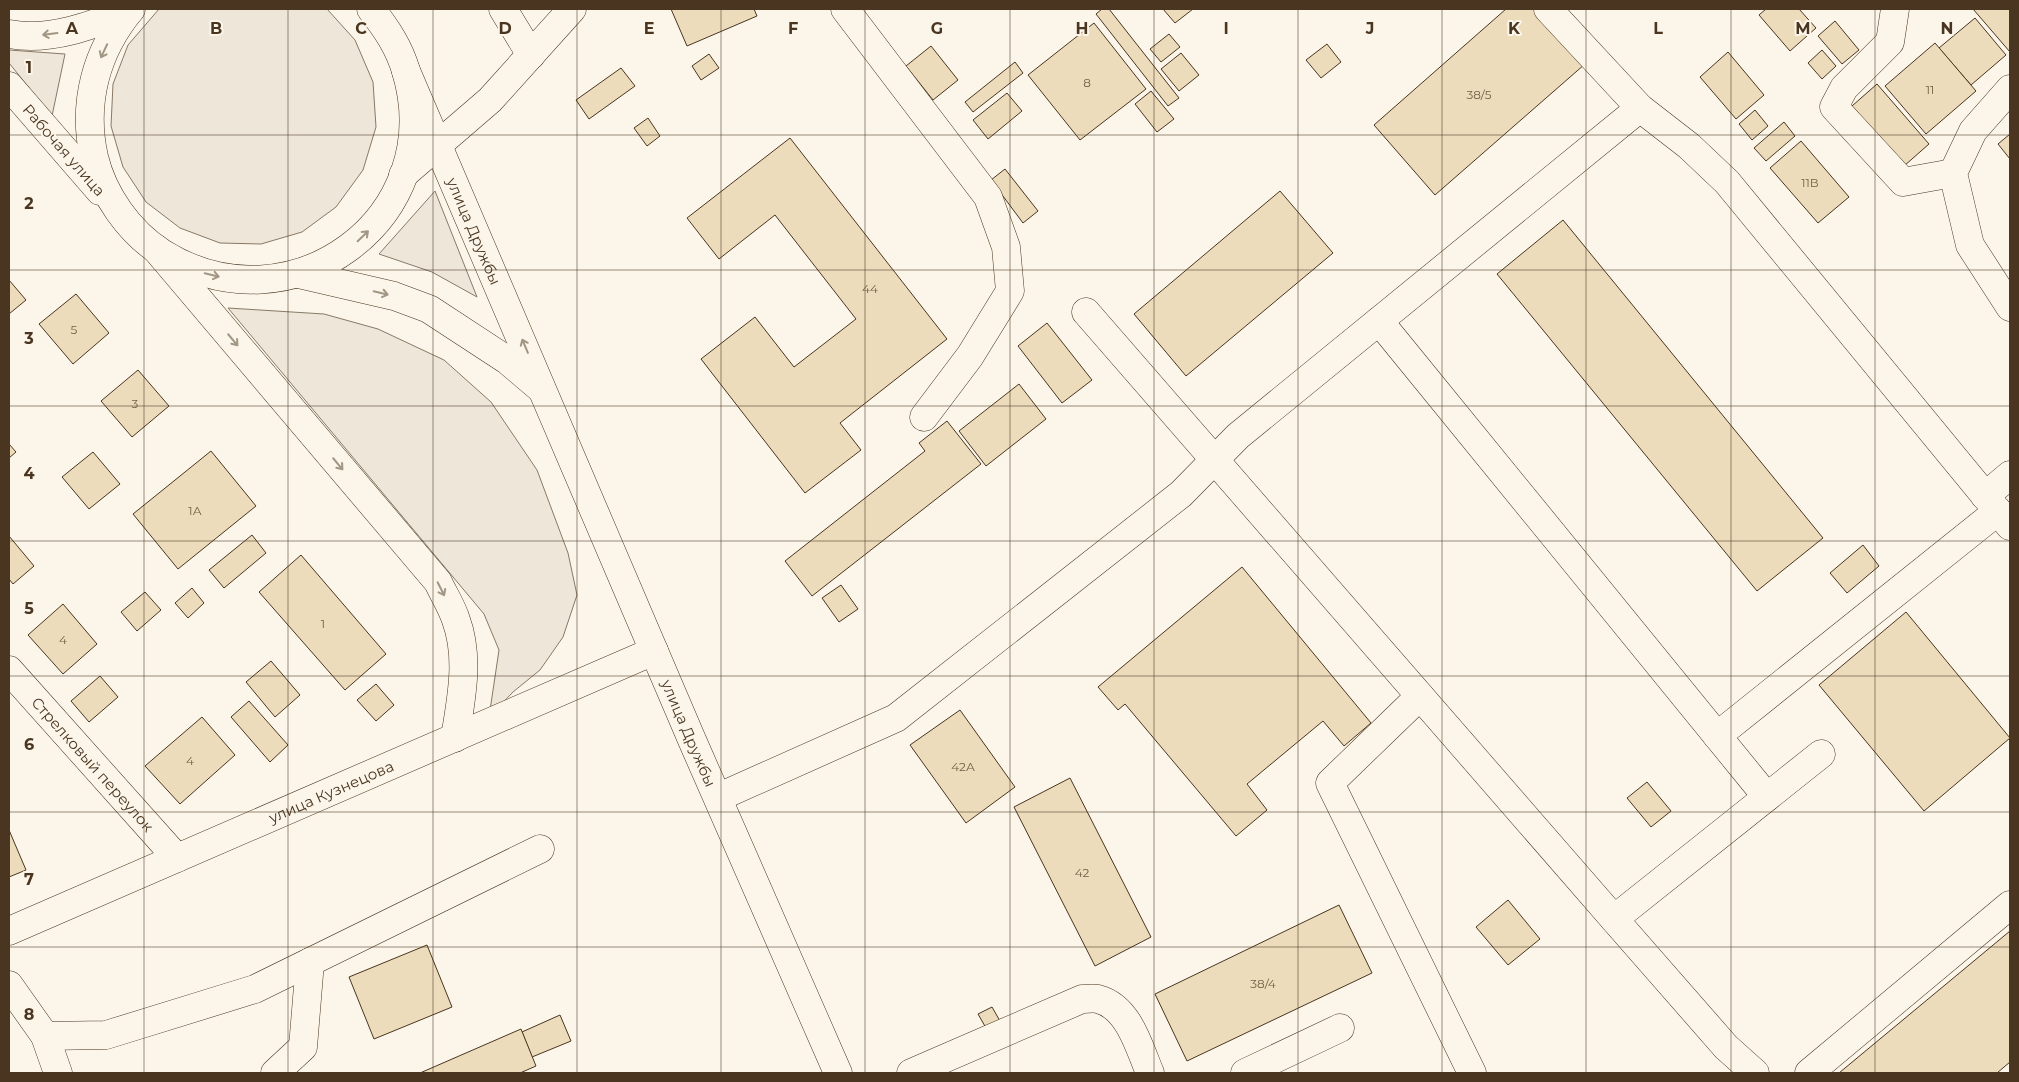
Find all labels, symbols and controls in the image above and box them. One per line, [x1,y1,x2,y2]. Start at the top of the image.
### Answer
text: A [65,19,79,38]
text: B [210,19,222,38]
text: C [355,19,367,38]
text: D [498,19,512,38]
text: E [644,19,654,38]
text: F [788,19,798,38]
text: G [931,19,943,38]
text: H [1076,19,1088,38]
text: I [1223,19,1229,38]
text: J [1365,19,1374,38]
text: K [1508,19,1521,38]
text: L [1653,19,1663,38]
text: M [1795,19,1811,38]
text: N [1941,19,1953,38]
one-way arrow [43,29,59,39]
one-way arrow [99,43,109,58]
text: 1 [26,58,32,77]
house number: 8 [1083,75,1091,90]
house number: 11 [1926,82,1934,97]
house number: 38/5 [1466,87,1492,102]
street label: Рабочая улица [19,100,109,200]
street label: улица Дружбы [443,174,506,288]
house number: 11В [1801,175,1819,190]
text: 2 [24,194,34,213]
one-way arrow [357,230,369,242]
one-way arrow [204,271,220,281]
house number: 44 [862,281,878,296]
one-way arrow [372,288,388,298]
house number: 5 [71,322,78,337]
text: 3 [23,329,34,348]
one-way arrow [227,333,238,346]
one-way arrow [519,339,529,354]
house number: 3 [132,396,139,411]
one-way arrow [332,457,343,470]
text: 4 [23,464,35,483]
house number: 1А [188,503,202,518]
one-way arrow [436,582,446,597]
text: 5 [24,599,34,618]
house number: 1 [321,616,325,631]
house number: 4 [59,632,67,647]
street label: улица Дружбы [657,676,721,789]
street label: Стрелковый переулок [28,693,158,835]
text: 6 [24,735,34,754]
house number: 4 [186,753,194,768]
street label: улица Кузнецова [265,756,396,827]
house number: 42А [951,759,975,774]
house number: 42 [1075,865,1090,880]
text: 7 [24,870,34,889]
house number: 38/4 [1250,976,1276,991]
text: 8 [24,1005,34,1024]

